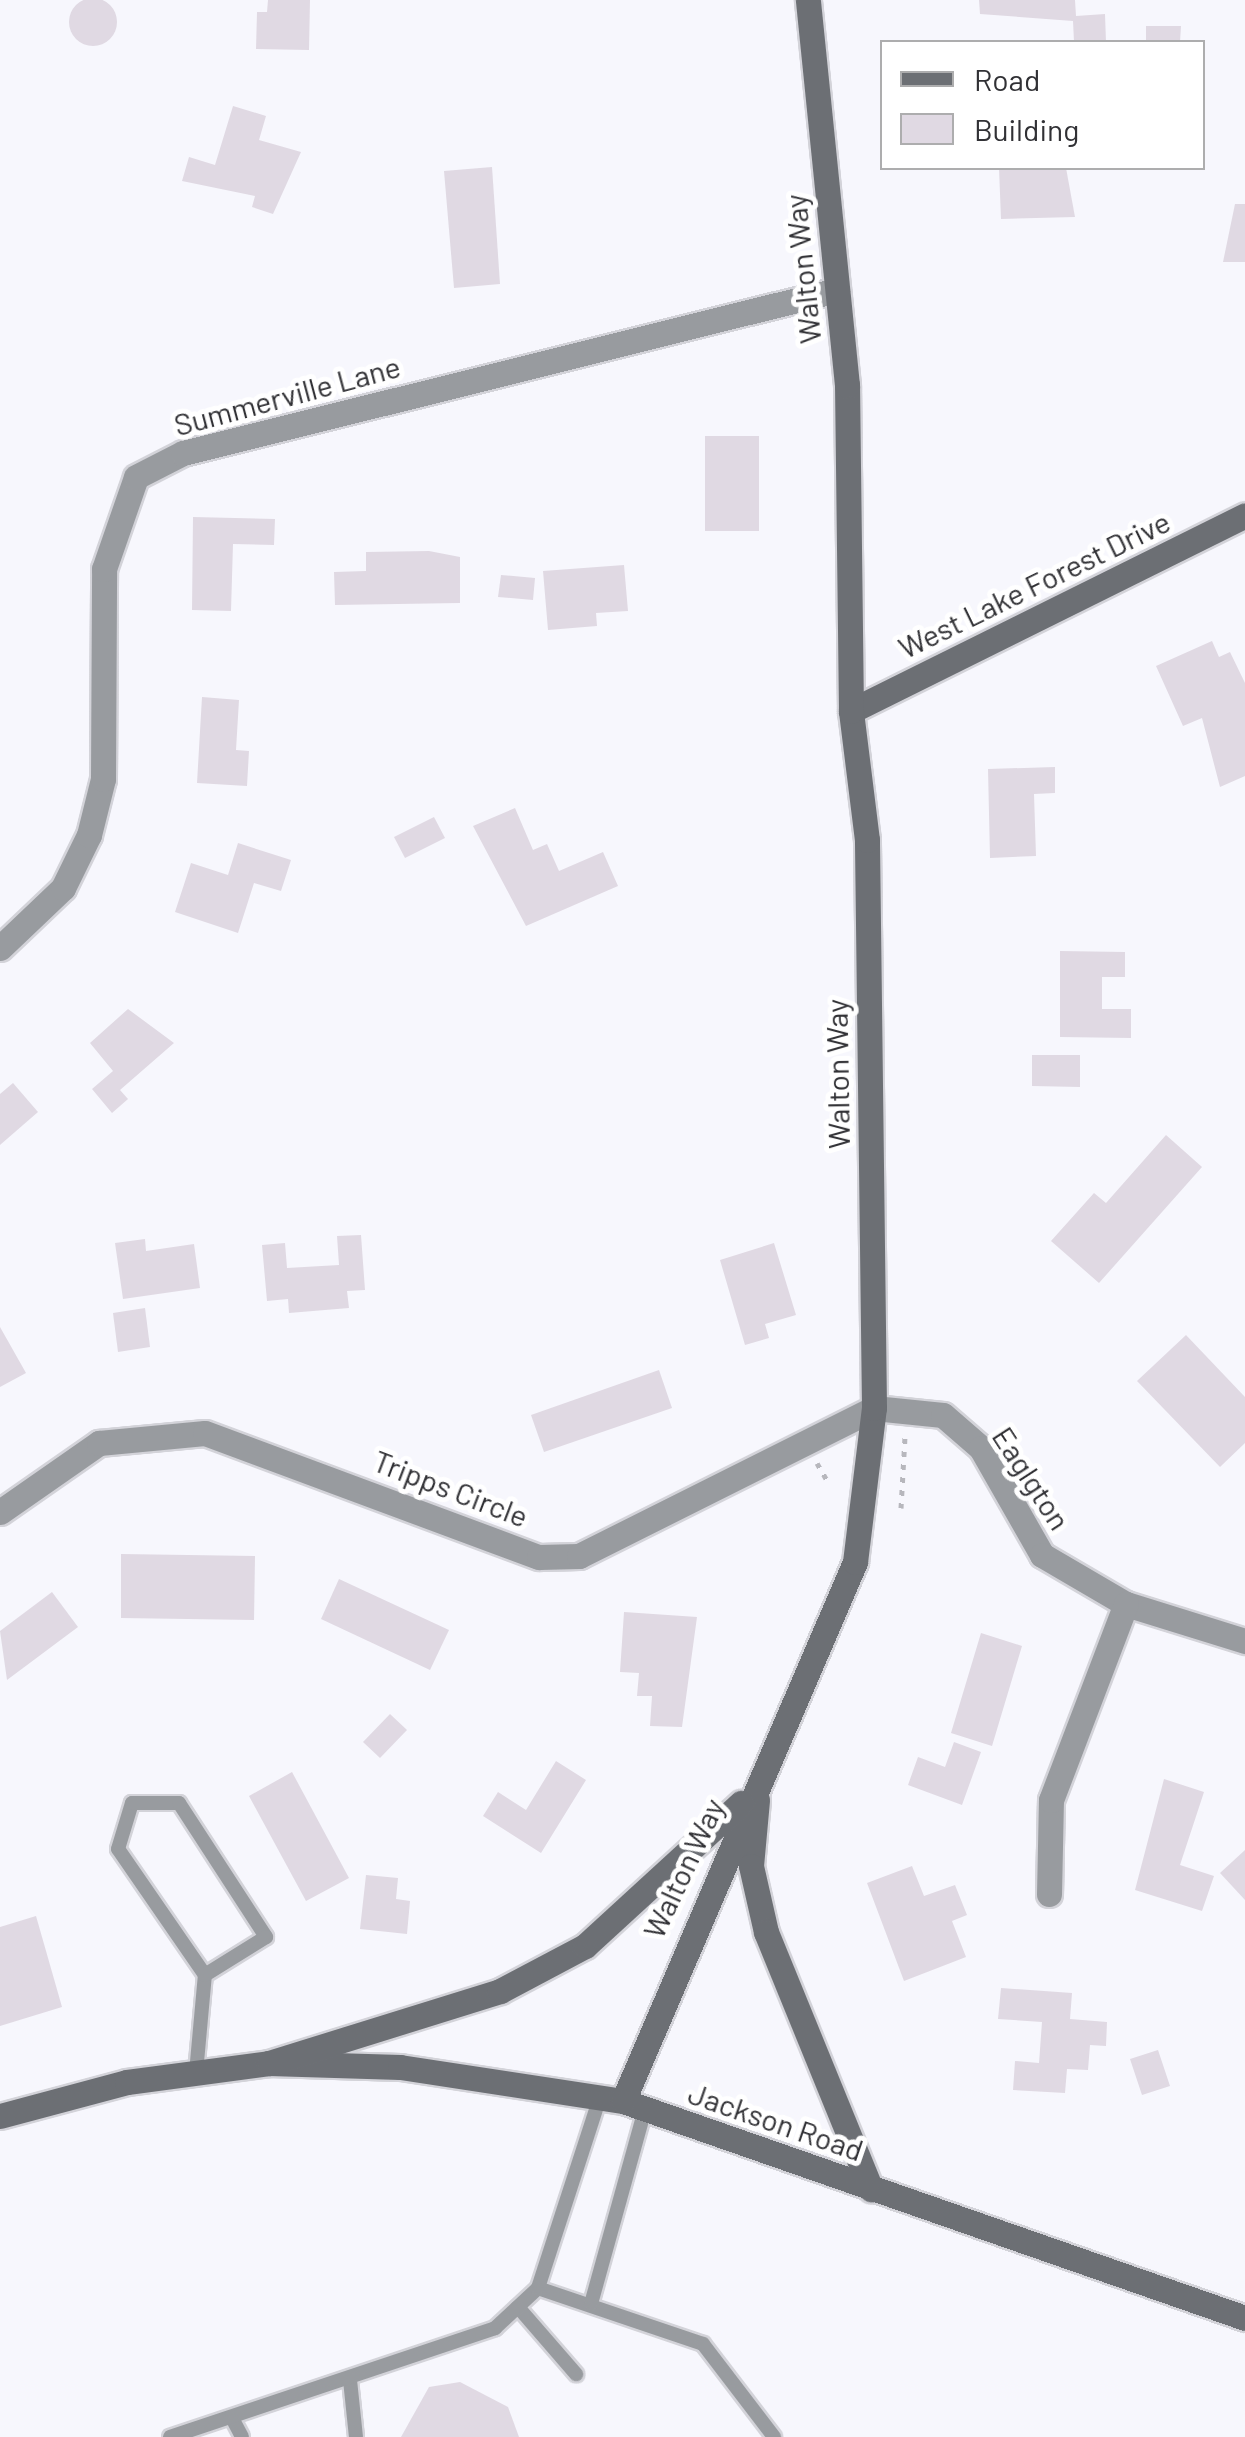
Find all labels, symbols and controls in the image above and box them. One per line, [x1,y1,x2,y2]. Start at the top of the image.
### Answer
legend [880,40,1205,170]
text: Road [974,61,1040,97]
text: Building [974,111,1079,147]
street label: Walton Way [776,193,828,345]
street label: Summerville Lane [170,347,404,443]
street label: West Lake Forest Drive [892,503,1176,665]
street label: Walton Way [818,999,856,1149]
street label: Eaglgton [985,1420,1079,1536]
street label: Tripps Circle [369,1442,533,1534]
street label: Walton Way [635,1792,731,1944]
street label: Jackson Road [684,2074,868,2168]

